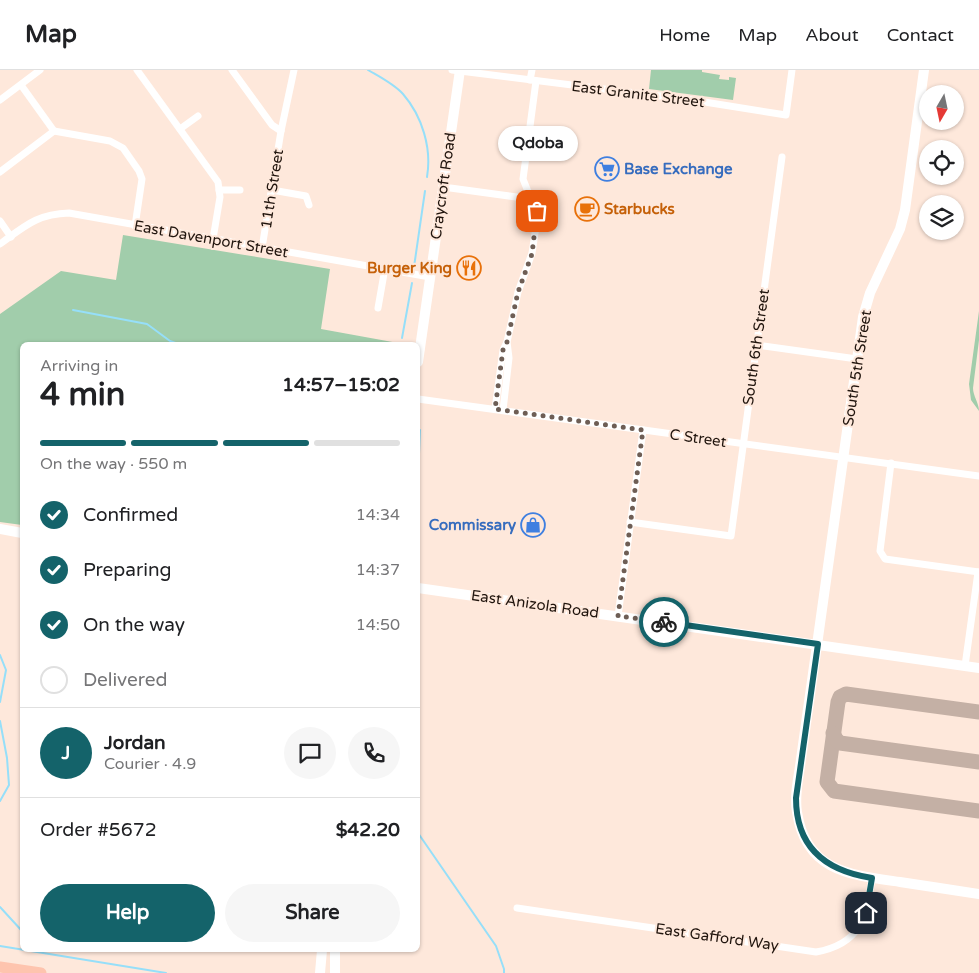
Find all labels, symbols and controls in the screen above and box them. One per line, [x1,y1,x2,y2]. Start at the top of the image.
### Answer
text: Map [25,20,77,49]
text: Home [659,24,710,46]
text: Map [738,24,777,46]
text: About [805,24,859,46]
text: Contact [887,24,954,46]
street label: East Granite Street [570,77,706,111]
north arrow [919,85,964,130]
map controls [919,85,964,240]
callout: Qdoba [497,126,577,161]
street label: Craycroft Road [427,131,459,241]
text: Qdoba [512,133,564,153]
button: locate [919,140,964,185]
street label: 11th Street [257,148,287,230]
supermarket icon: Base Exchange [594,156,620,182]
place label: Base Exchange [624,160,733,179]
pin [516,190,558,232]
button: layers [919,195,964,240]
cafe icon: Starbucks [574,196,600,222]
icon: bag [523,197,551,225]
place label: Starbucks [604,200,675,218]
street label: East Davenport Street [132,217,290,261]
restaurant icon: Burger King [456,255,482,281]
place label: Burger King [367,259,452,278]
street label: South 6th Street [739,287,773,406]
street label: South 5th Street [839,308,875,427]
text: Arriving in [40,356,118,376]
text: 14:57–15:02 [282,374,400,396]
text: 4 min [40,376,125,414]
street label: C Street [668,425,728,451]
text: On the way · 550 m [40,454,187,474]
icon: check [40,501,68,529]
text: Confirmed [83,504,178,526]
text: 14:34 [356,505,400,525]
shop icon: Commissary [520,512,546,538]
place label: Commissary [429,516,516,535]
icon: check [40,556,68,584]
text: Preparing [83,559,172,581]
text: 14:37 [356,560,400,580]
street label: East Anizola Road [470,586,600,622]
courier [639,597,689,647]
icon: bike [650,608,678,636]
icon: check [40,611,68,639]
text: On the way [83,614,185,636]
text: 14:50 [356,615,400,635]
text: Delivered [83,669,168,691]
button: chat [284,727,336,779]
button: phone [348,727,400,779]
text: Jordan [104,732,166,754]
text: J [62,742,70,764]
text: Courier · 4.9 [104,754,196,774]
text: Order #5672 [40,819,157,841]
text: $42.20 [336,819,400,841]
button: Help [40,884,215,942]
button: Share [225,884,400,942]
pin [845,892,887,934]
icon: home [852,899,880,927]
street label: East Gafford Way [654,919,780,955]

